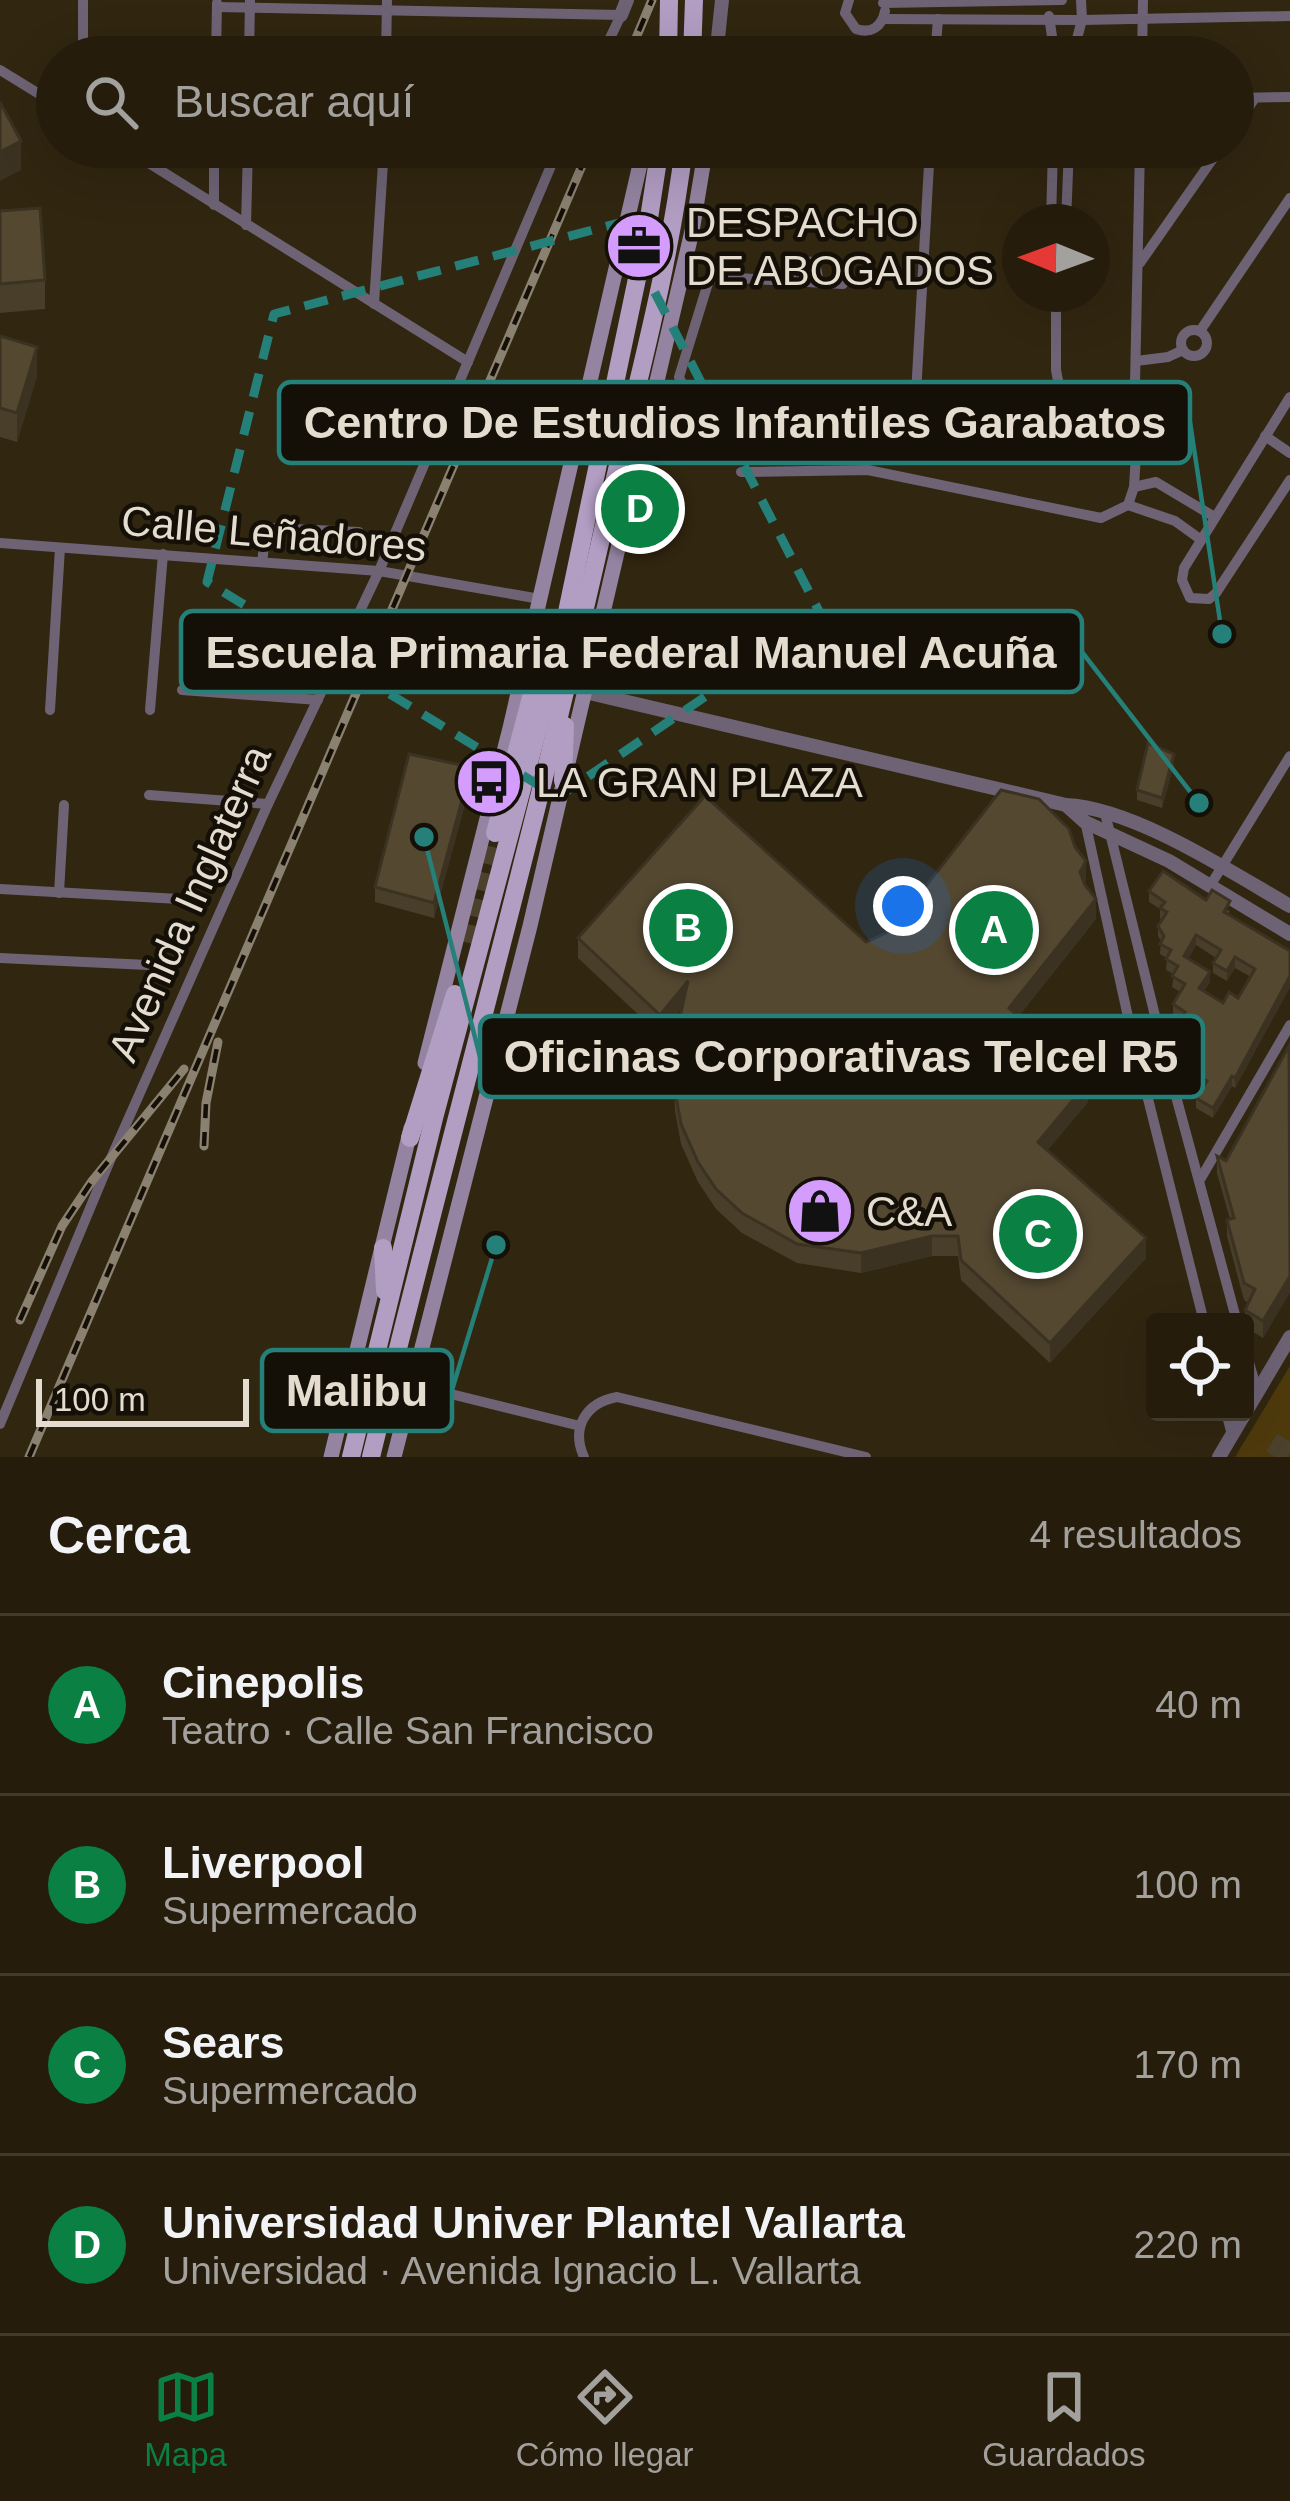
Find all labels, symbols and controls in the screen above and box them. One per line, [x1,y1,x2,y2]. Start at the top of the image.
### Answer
search box [36,36,1254,168]
icon: search [78,69,144,135]
text: Buscar aquí [174,76,414,127]
place label: DESPACHO DE ABOGADOS [686,199,994,294]
north arrow [1002,204,1110,312]
office icon: DESPACHO DE ABOGADOS [604,211,674,281]
callout: Centro De Estudios Infantiles Garabatos [279,382,1190,463]
text: Centro De Estudios Infantiles Garabatos [304,397,1166,448]
pin: D [601,464,679,554]
street label: Calle Leñadores [120,497,428,570]
callout: Escuela Primaria Federal Manuel Acuña [181,611,1082,692]
text: Escuela Primaria Federal Manuel Acuña [205,627,1058,678]
street label: Avenida Inglaterra [99,738,280,1068]
bus stop icon: LA GRAN PLAZA [454,747,524,817]
place label: LA GRAN PLAZA [536,759,863,806]
your location [873,876,933,936]
pin: B [649,883,727,973]
pin: A [955,885,1033,975]
callout: Oficinas Corporativas Telcel R5 [480,1016,1203,1097]
text: Oficinas Corporativas Telcel R5 [504,1031,1178,1082]
shop icon: C&A [785,1176,855,1246]
place label: C&A [866,1188,952,1235]
pin: C [999,1189,1077,1279]
map controls [1146,1313,1254,1421]
button: locate [1146,1313,1254,1421]
callout: Malibu [262,1350,452,1431]
text: Malibu [286,1365,428,1416]
scale bar [36,1373,249,1426]
text: 100 m [54,1381,146,1418]
text: Cerca [48,1507,190,1564]
text: 4 resultados [1030,1513,1242,1556]
text: Cinepolis [162,1657,365,1708]
text: A [73,1683,101,1726]
text: 40 m [1155,1683,1242,1726]
text: Teatro · Calle San Francisco [162,1709,654,1752]
text: Liverpool [162,1837,365,1888]
text: B [73,1863,101,1906]
text: 100 m [1134,1863,1242,1906]
text: Supermercado [162,1889,418,1932]
text: Sears [162,2017,285,2068]
text: C [73,2043,101,2086]
text: 170 m [1134,2043,1242,2086]
text: Supermercado [162,2069,418,2112]
text: Universidad Univer Plantel Vallarta [162,2197,905,2248]
text: D [73,2223,101,2266]
text: 220 m [1134,2223,1242,2266]
text: Universidad · Avenida Ignacio L. Vallarta [162,2249,861,2292]
tab: Mapa [144,2364,227,2474]
tab: Cómo llegar [516,2364,694,2474]
tab: Guardados [982,2364,1146,2474]

